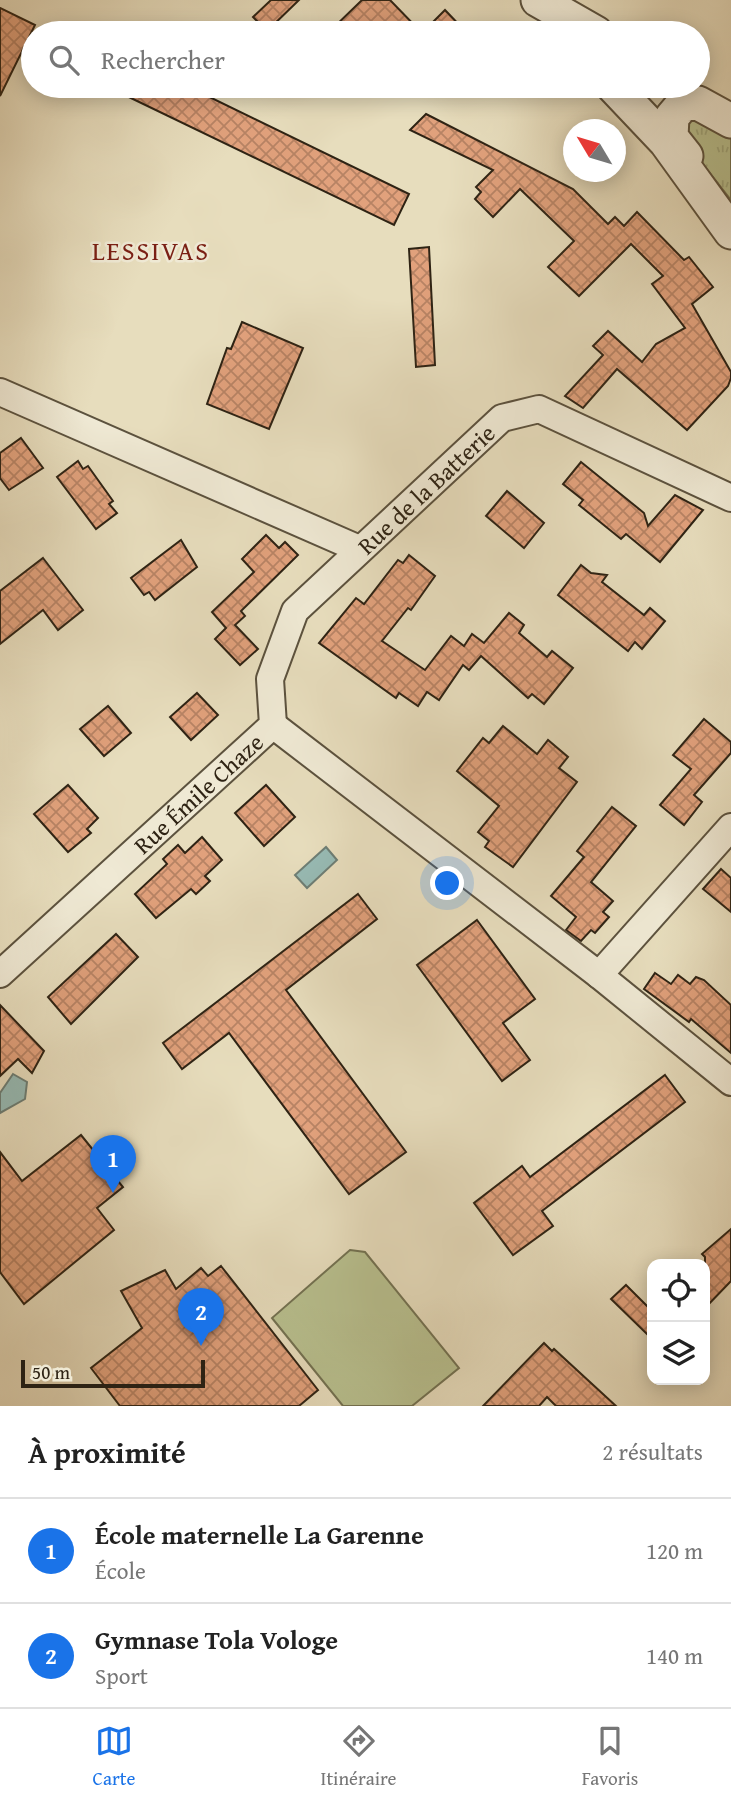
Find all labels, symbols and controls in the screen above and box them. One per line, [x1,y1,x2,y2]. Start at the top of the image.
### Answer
search box [21,21,710,98]
text: Rechercher [101,40,225,79]
icon: search [45,41,83,79]
north arrow [563,119,626,182]
district label: LESSIVAS [92,231,210,270]
street label: Rue de la Batterie [349,416,503,562]
street label: Rue Émile Chaze [125,725,271,862]
your location [430,866,464,900]
pin: 1 [90,1135,136,1193]
map controls [647,1259,710,1385]
button: locate [647,1259,710,1322]
pin: 2 [178,1288,224,1346]
button: layers [647,1322,710,1385]
scale bar [21,1357,205,1389]
text: 50 m [32,1358,70,1386]
text: À proximité [28,1430,186,1474]
text: 2 résultats [602,1435,703,1468]
text: École maternelle La Garenne [95,1515,424,1554]
text: 1 [45,1534,57,1567]
text: 120 m [646,1534,703,1567]
text: École [95,1554,146,1587]
text: Gymnase Tola Vologe [95,1620,338,1659]
text: 2 [45,1639,57,1672]
text: 140 m [646,1639,703,1672]
text: Sport [95,1659,148,1692]
tab: Carte [93,1722,135,1792]
tab: Itinéraire [321,1722,396,1792]
tab: Favoris [582,1722,638,1792]

